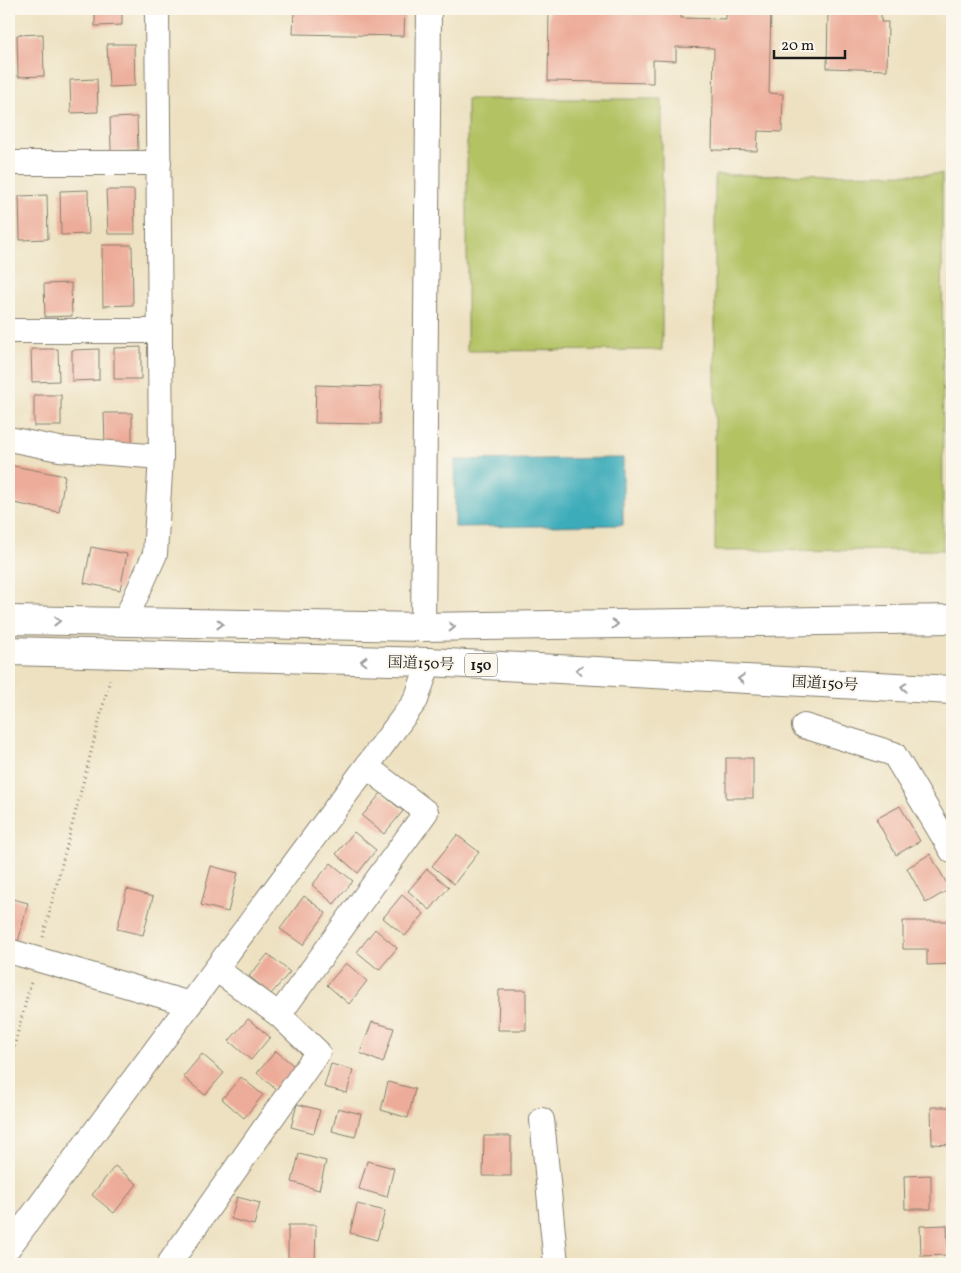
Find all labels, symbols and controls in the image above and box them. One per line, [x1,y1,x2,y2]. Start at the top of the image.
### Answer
scale bar [774,28,845,60]
text: 20 m [781,36,814,57]
one-way arrow [54,616,62,627]
one-way arrow [216,619,224,629]
one-way arrow [612,619,619,629]
one-way arrow [449,622,457,632]
street label: 国道150号 [387,653,455,676]
road number: 150 [465,654,497,676]
one-way arrow [360,656,368,666]
one-way arrow [575,665,583,676]
street label: 国道150号 [791,672,859,697]
one-way arrow [737,673,745,684]
one-way arrow [899,682,907,692]

